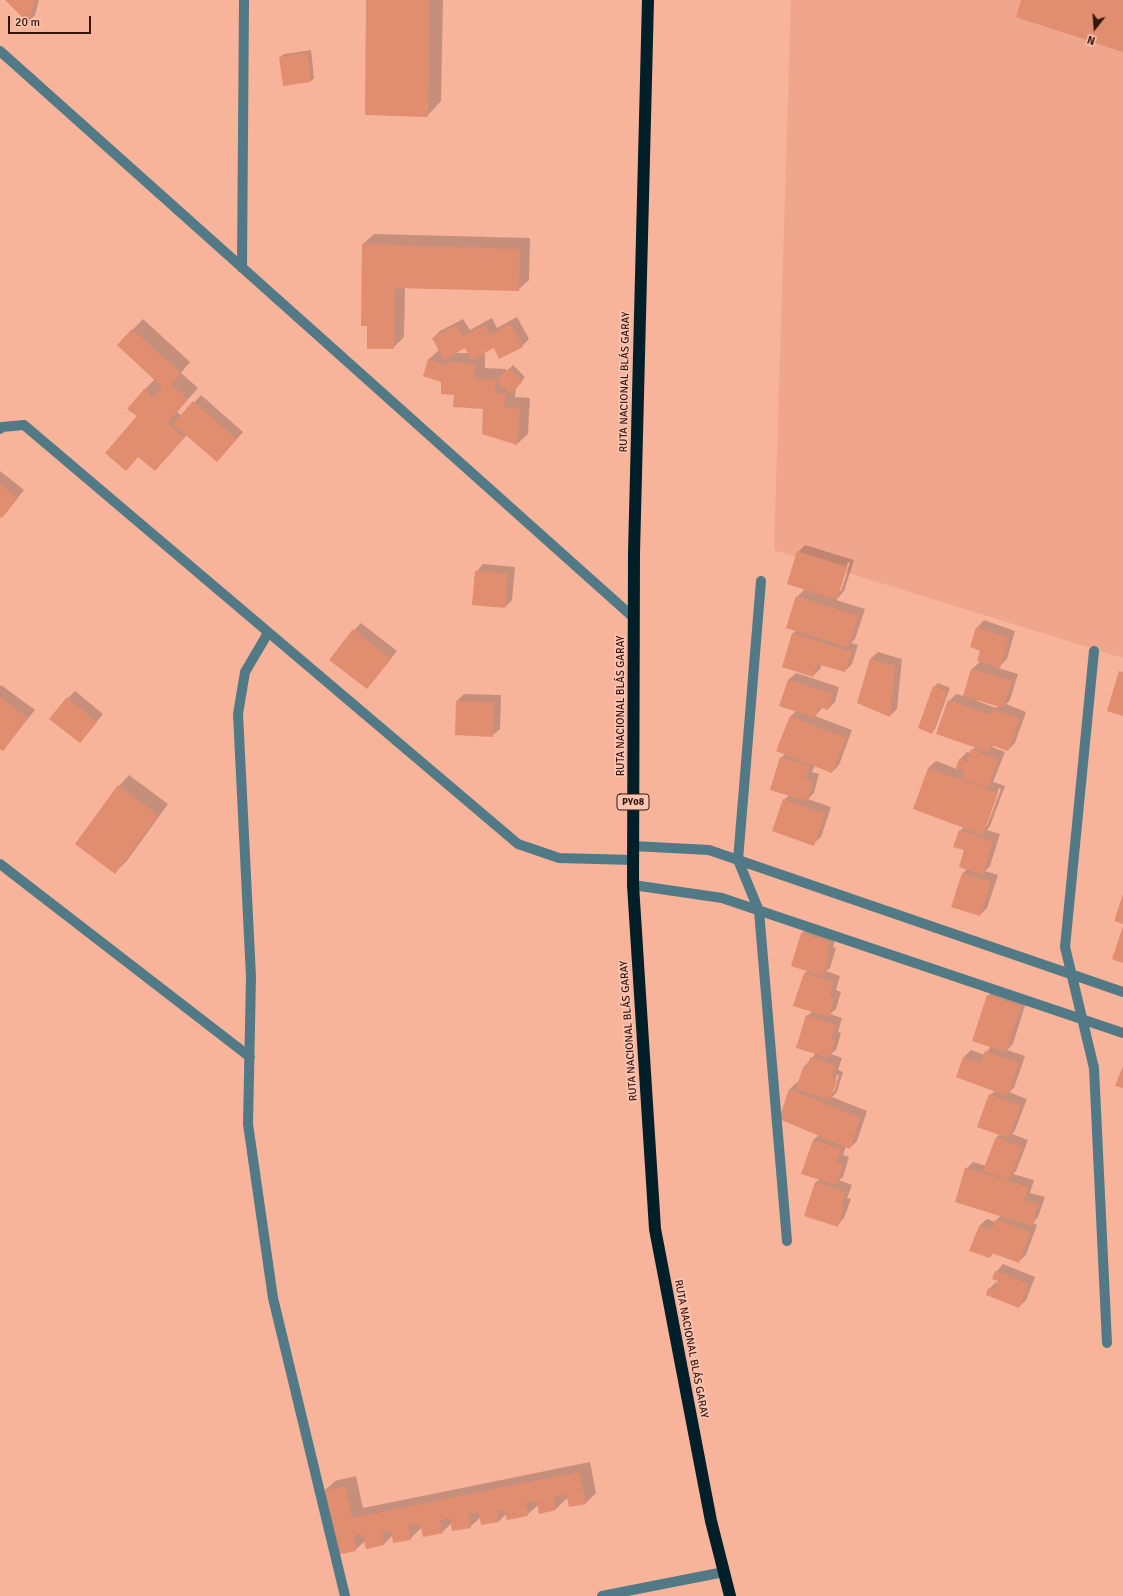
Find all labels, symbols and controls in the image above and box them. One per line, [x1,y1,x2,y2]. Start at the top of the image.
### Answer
scale bar [10,8,93,34]
north arrow [1075,8,1115,48]
text: 20 m [15,15,40,30]
text: N [1086,33,1097,47]
street label: RUTA NACIONAL BLÁS GARAY [617,312,633,452]
street label: RUTA NACIONAL BLÁS GARAY [614,636,628,776]
road number: PY08 [617,794,649,810]
street label: RUTA NACIONAL BLÁS GARAY [618,960,640,1102]
street label: RUTA NACIONAL BLÁS GARAY [671,1279,711,1419]

